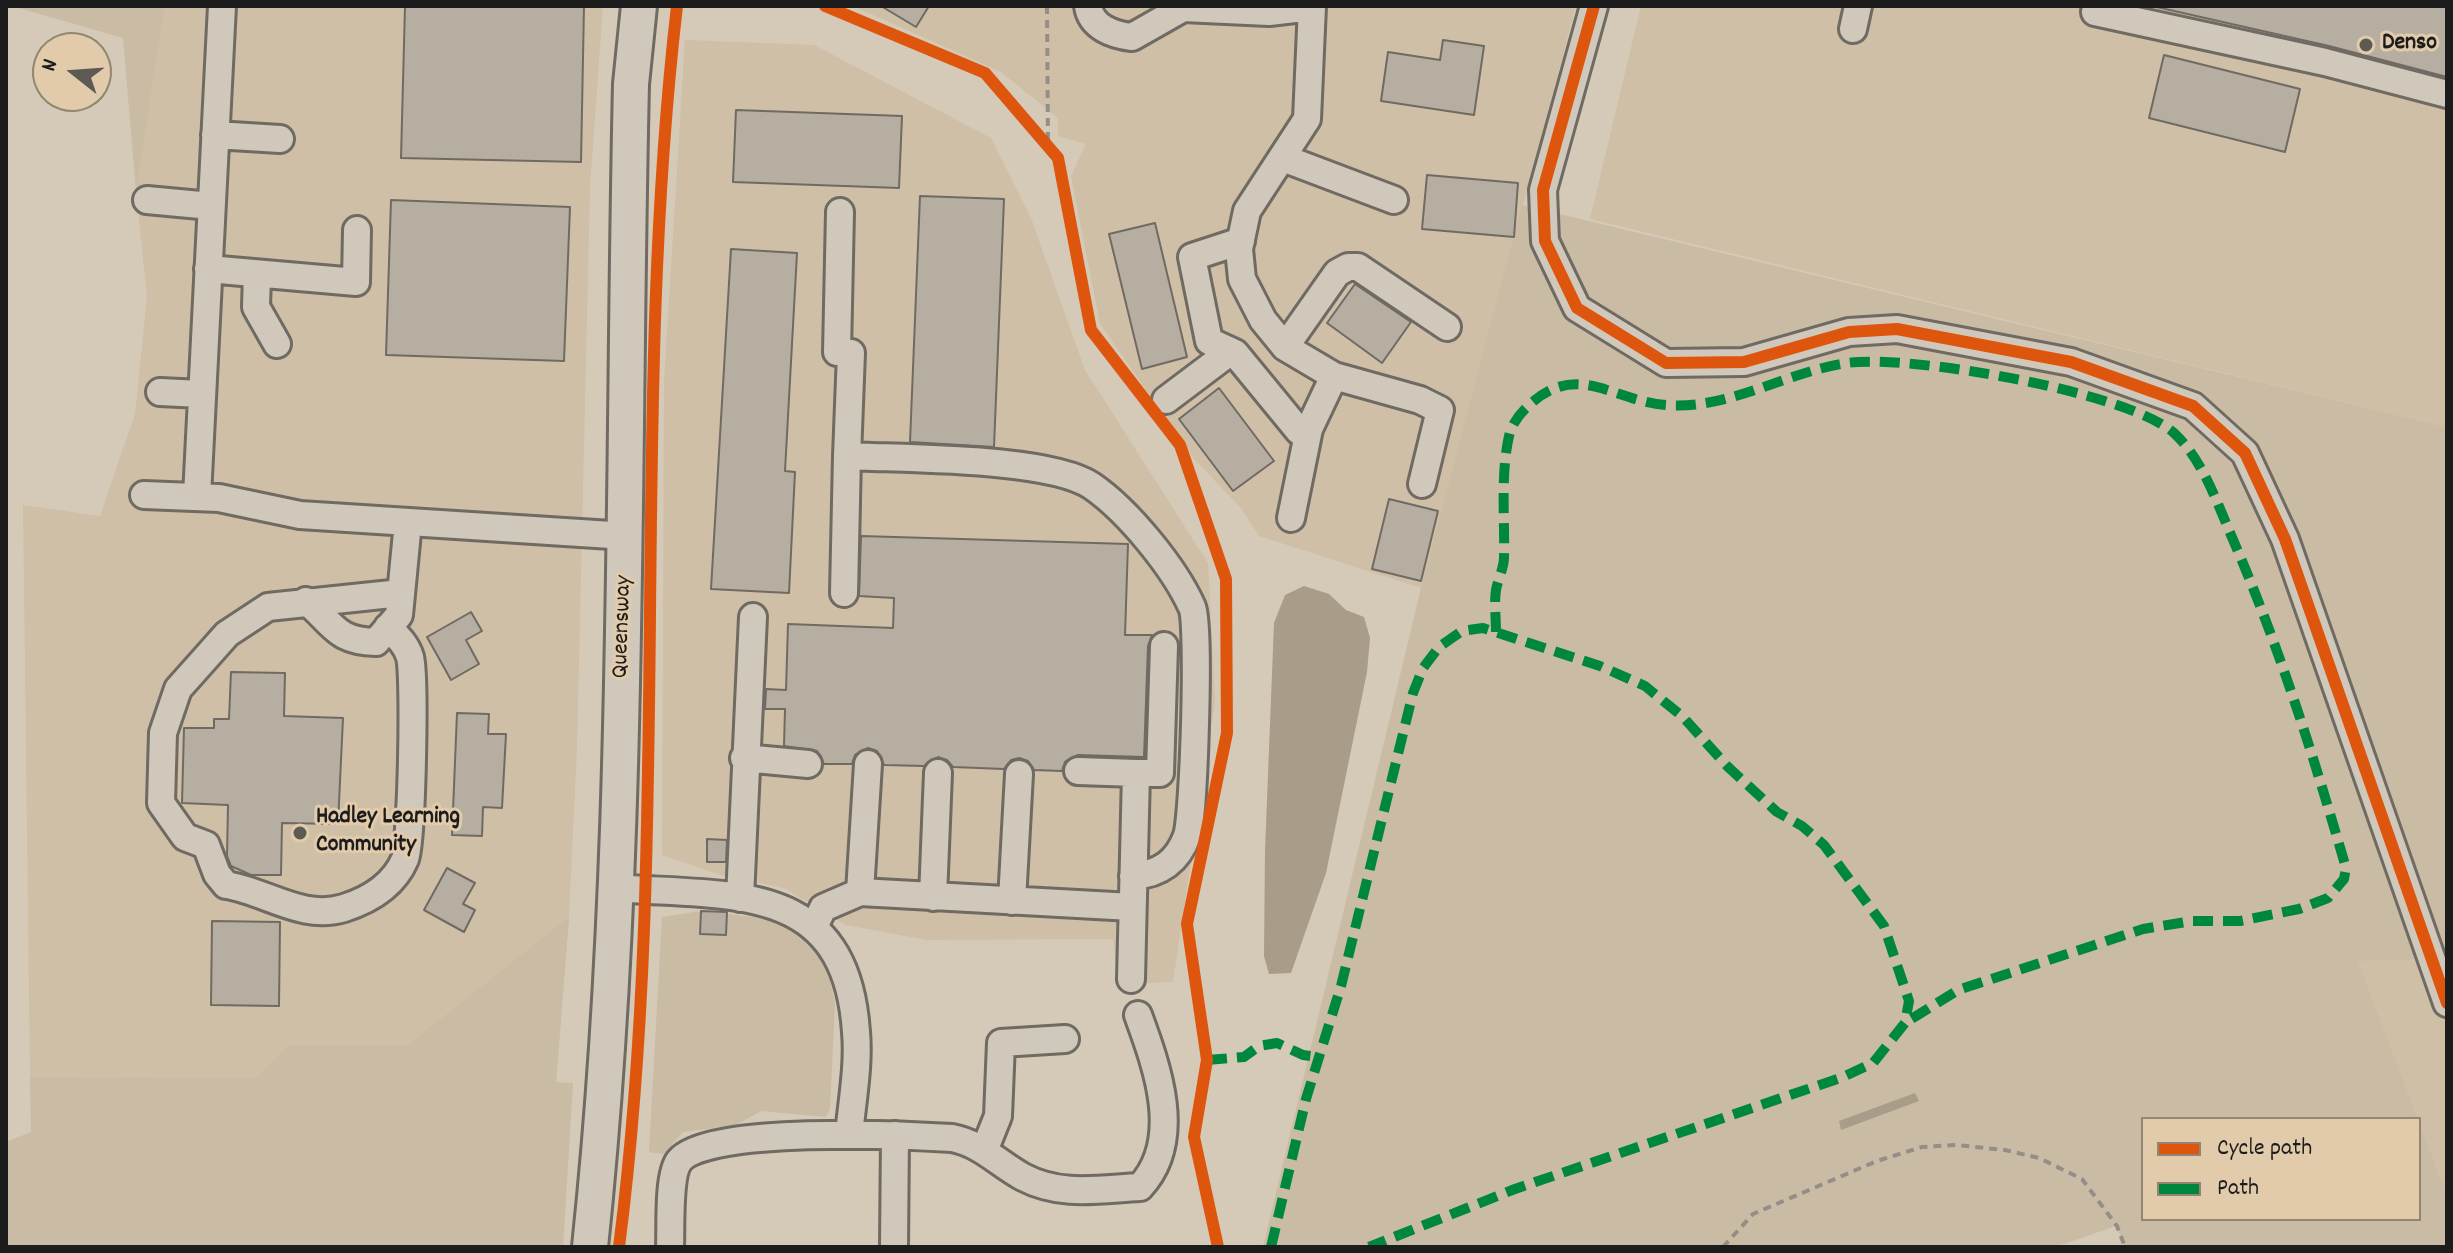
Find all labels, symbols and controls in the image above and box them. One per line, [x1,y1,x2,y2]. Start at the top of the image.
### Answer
place label: Denso [2382,31,2437,59]
north arrow [32,32,112,112]
marker: Denso [2357,36,2375,54]
text: N [34,56,67,75]
street label: Queensway [608,575,640,679]
place label: Hadley Learning Community [316,805,460,861]
marker: Hadley Learning Community [291,824,309,842]
legend [2141,1117,2421,1221]
text: Cycle path [2217,1132,2312,1166]
text: Path [2217,1172,2259,1206]

